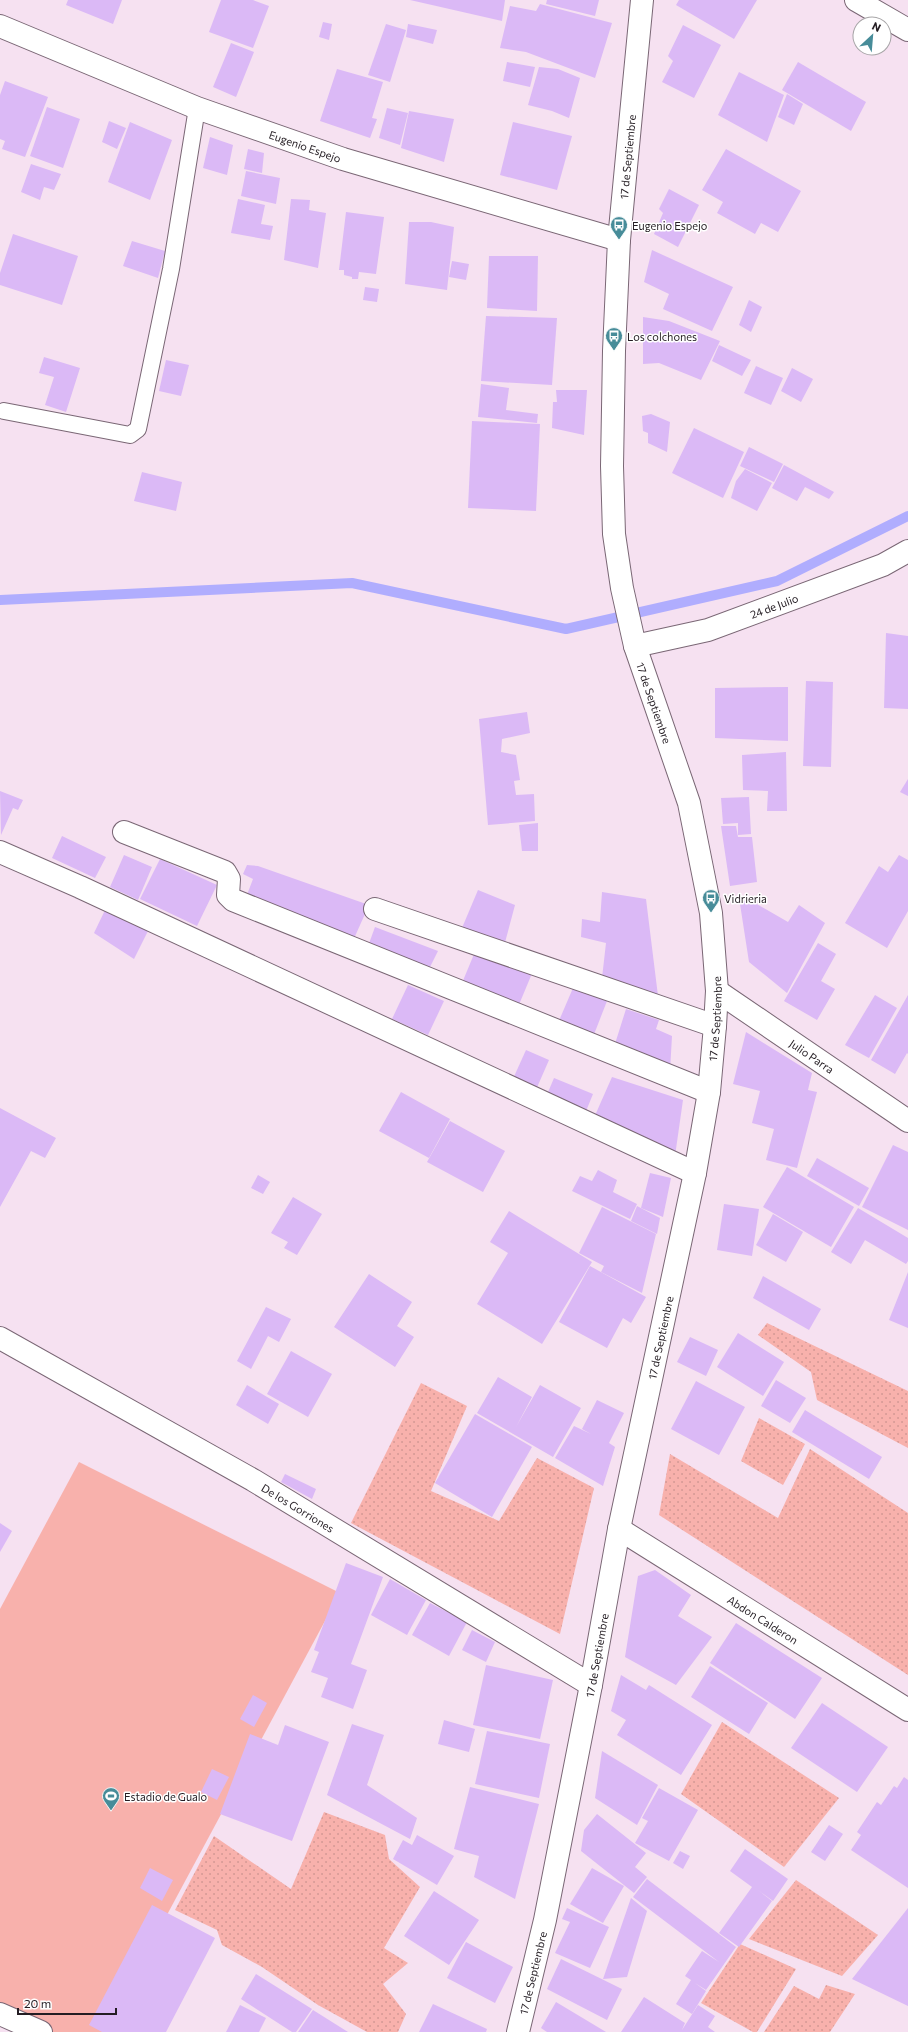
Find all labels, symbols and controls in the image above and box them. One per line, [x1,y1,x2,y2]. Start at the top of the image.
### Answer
north arrow [852,16,892,56]
text: N [870,19,883,34]
street label: 17 de Septiembre [616,114,638,200]
street label: Eugenio Espejo [267,127,343,165]
bus stop icon: Eugenio Espejo [609,215,629,240]
place label: Eugenio Espejo [632,219,708,232]
bus stop icon: Los colchones [604,326,624,351]
place label: Los colchones [627,330,697,343]
street label: 24 de Julio [748,591,800,620]
street label: 17 de Septiembre [634,661,674,745]
bus stop icon: Vidrieria [701,888,721,913]
place label: Vidrieria [724,892,767,905]
street label: 17 de Septiembre [705,976,724,1062]
street label: Julio Parra [787,1036,837,1075]
street label: 17 de Septiembre [645,1294,675,1380]
street label: De los Gorriones [260,1480,337,1534]
street label: Abdon Calderon [725,1592,801,1646]
street label: 17 de Septiembre [582,1612,610,1698]
sports icon: Estadio de Gualo [101,1786,121,1811]
place label: Estadio de Gualo [124,1790,208,1803]
street label: 17 de Septiembre [516,1930,549,2016]
scale bar [18,1990,116,2016]
text: 20 m [24,1996,51,2010]

